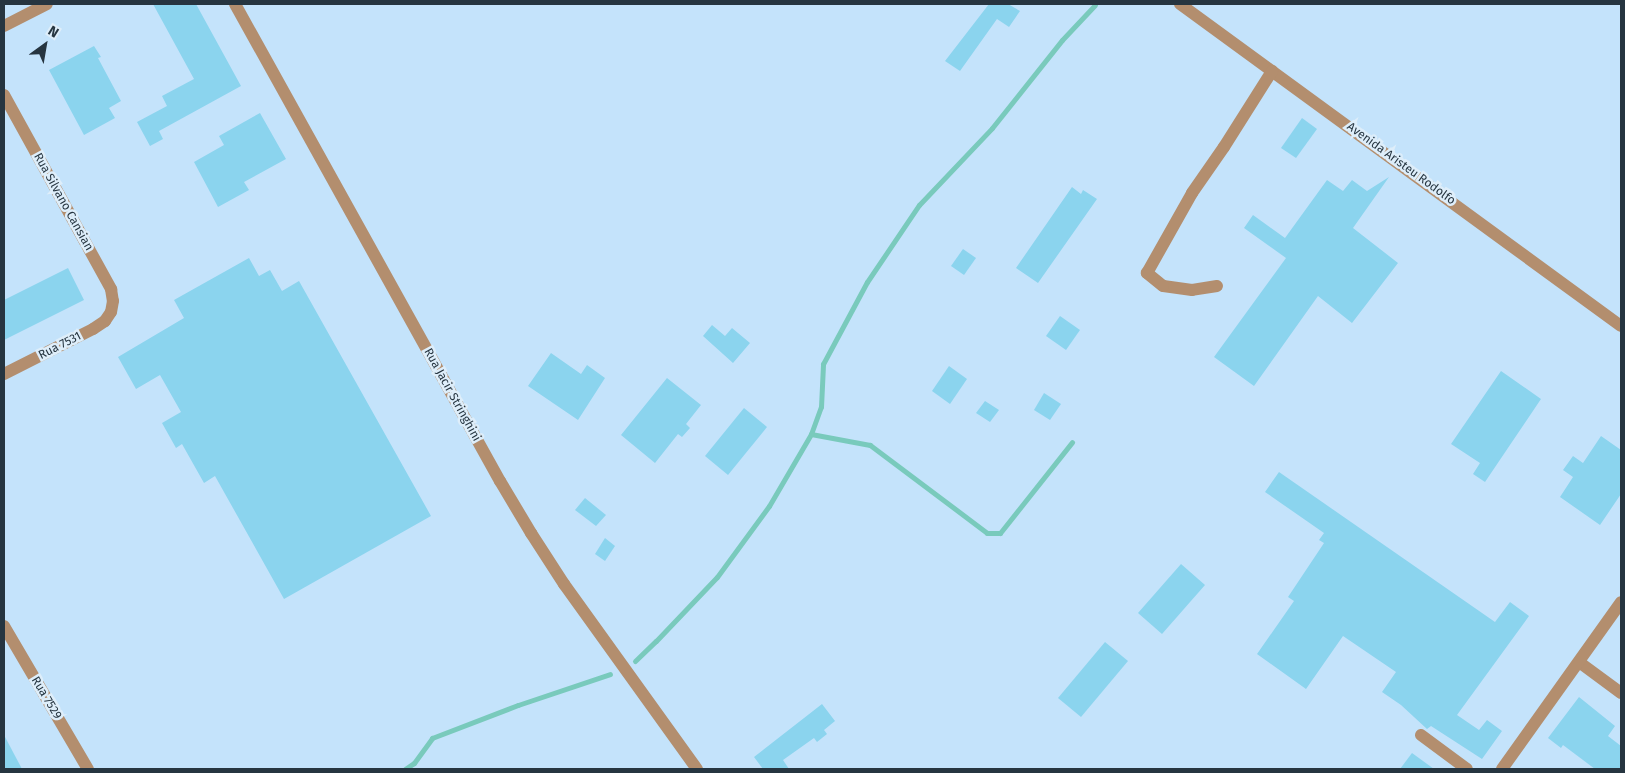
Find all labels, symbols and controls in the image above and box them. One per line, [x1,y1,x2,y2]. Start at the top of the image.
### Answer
north arrow [20,20,70,70]
text: N [45,22,62,42]
street label: Avenida Aristeu Rodolfo [1344,120,1458,208]
street label: Rua Silvano Cansian [30,151,96,253]
street label: Rua 7531 [36,329,84,363]
street label: Rua Jacir Stringhini [420,346,484,444]
street label: Rua 7529 [28,674,64,722]

